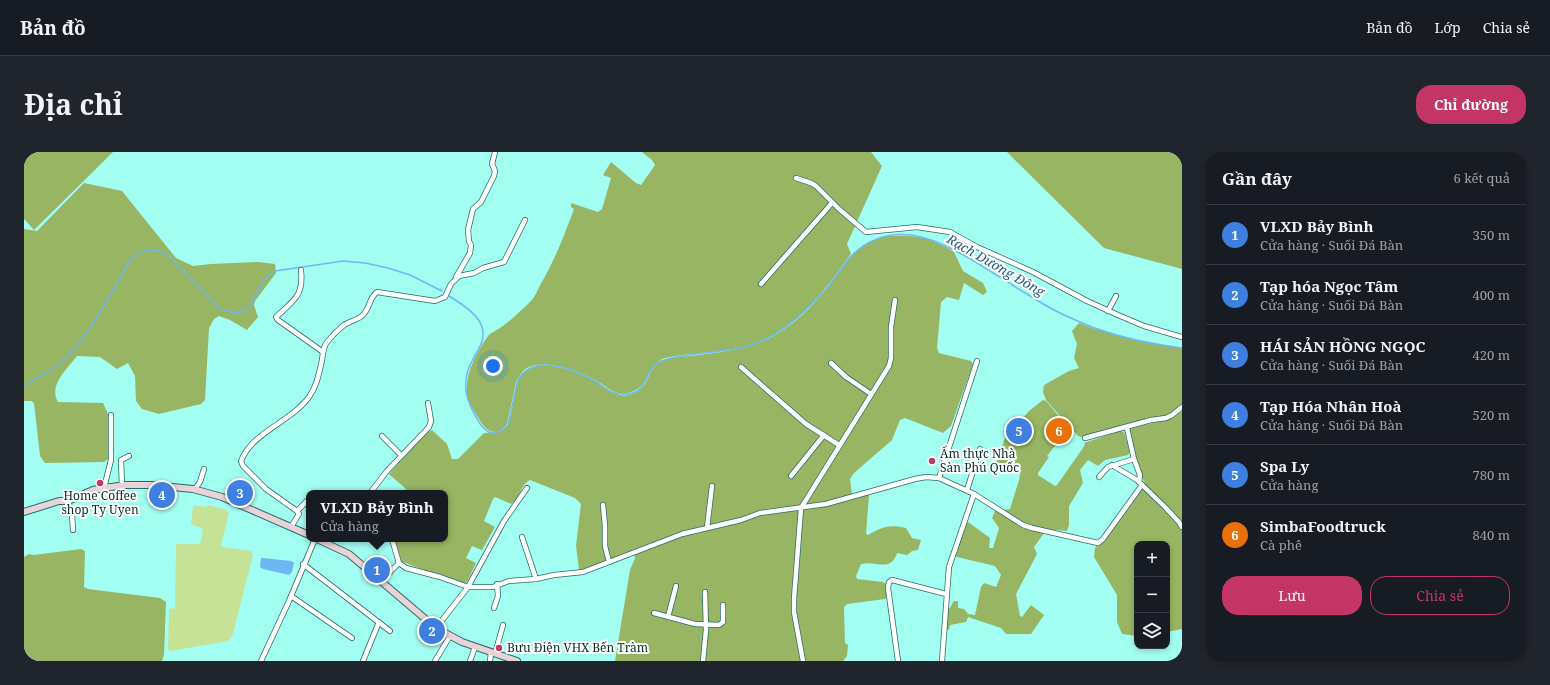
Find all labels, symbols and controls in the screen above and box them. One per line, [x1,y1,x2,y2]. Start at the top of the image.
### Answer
text: Bản đồ [20,15,86,41]
text: Bản đồ [1366,18,1413,37]
text: Lớp [1435,18,1461,37]
text: Chia sẻ [1483,18,1530,37]
text: Địa chỉ [24,85,123,123]
button: Chỉ đường [1416,85,1526,124]
text: Gần đây [1222,167,1292,190]
text: 6 kết quả [1454,169,1510,187]
text: VLXD Bảy Bình [1260,216,1373,236]
text: 1 [1231,226,1239,244]
text: 350 m [1473,226,1510,244]
water label: Rạch Dương Đông [943,229,1049,301]
text: Cửa hàng · Suối Đá Bàn [1260,236,1403,254]
text: Tạp hóa Ngọc Tâm [1260,276,1398,296]
text: 2 [1231,286,1239,304]
text: 400 m [1473,286,1510,304]
text: Cửa hàng · Suối Đá Bàn [1260,296,1403,314]
text: HÁI SẢN HỒNG NGỌC [1260,336,1425,356]
text: 3 [1231,346,1239,364]
text: 420 m [1473,346,1510,364]
your location [483,356,503,376]
text: Cửa hàng · Suối Đá Bàn [1260,356,1403,374]
text: Tạp Hóa Nhân Hoà [1260,396,1402,416]
text: 4 [1231,406,1239,424]
text: 520 m [1473,406,1510,424]
pin: 5 [1006,416,1032,446]
pin: 6 [1046,416,1072,446]
text: Cửa hàng · Suối Đá Bàn [1260,416,1403,434]
place label: Ẩm thực Nhà Sàn Phú Quốc [940,445,1019,476]
marker: Ẩm thực Nhà Sàn Phú Quốc [927,456,937,466]
text: Spa Ly [1260,456,1309,476]
text: 5 [1231,466,1239,484]
text: 780 m [1473,466,1510,484]
text: Cửa hàng [1260,476,1318,494]
marker: Home Coffee shop Ty Uyen [95,478,105,488]
pin: 3 [227,478,253,508]
pin: 4 [149,480,175,510]
place label: Home Coffee shop Ty Uyen [61,487,139,518]
popup [306,490,448,542]
text: VLXD Bảy Bình [320,497,434,517]
text: SimbaFoodtruck [1260,516,1386,536]
text: Cửa hàng [320,517,379,535]
text: 6 [1231,526,1239,544]
text: 840 m [1473,526,1510,544]
text: Cà phê [1260,536,1302,554]
map controls [1134,541,1170,649]
button: + [1134,541,1170,577]
pin: 1 [364,555,390,585]
button: Lưu [1222,576,1362,615]
button: Chia sẻ [1370,576,1510,615]
button: − [1134,577,1170,613]
button: layers [1134,613,1170,649]
pin: 2 [419,616,445,646]
place label: Bưu Điện VHX Bến Tràm [507,639,648,656]
marker: Bưu Điện VHX Bến Tràm [494,643,504,653]

